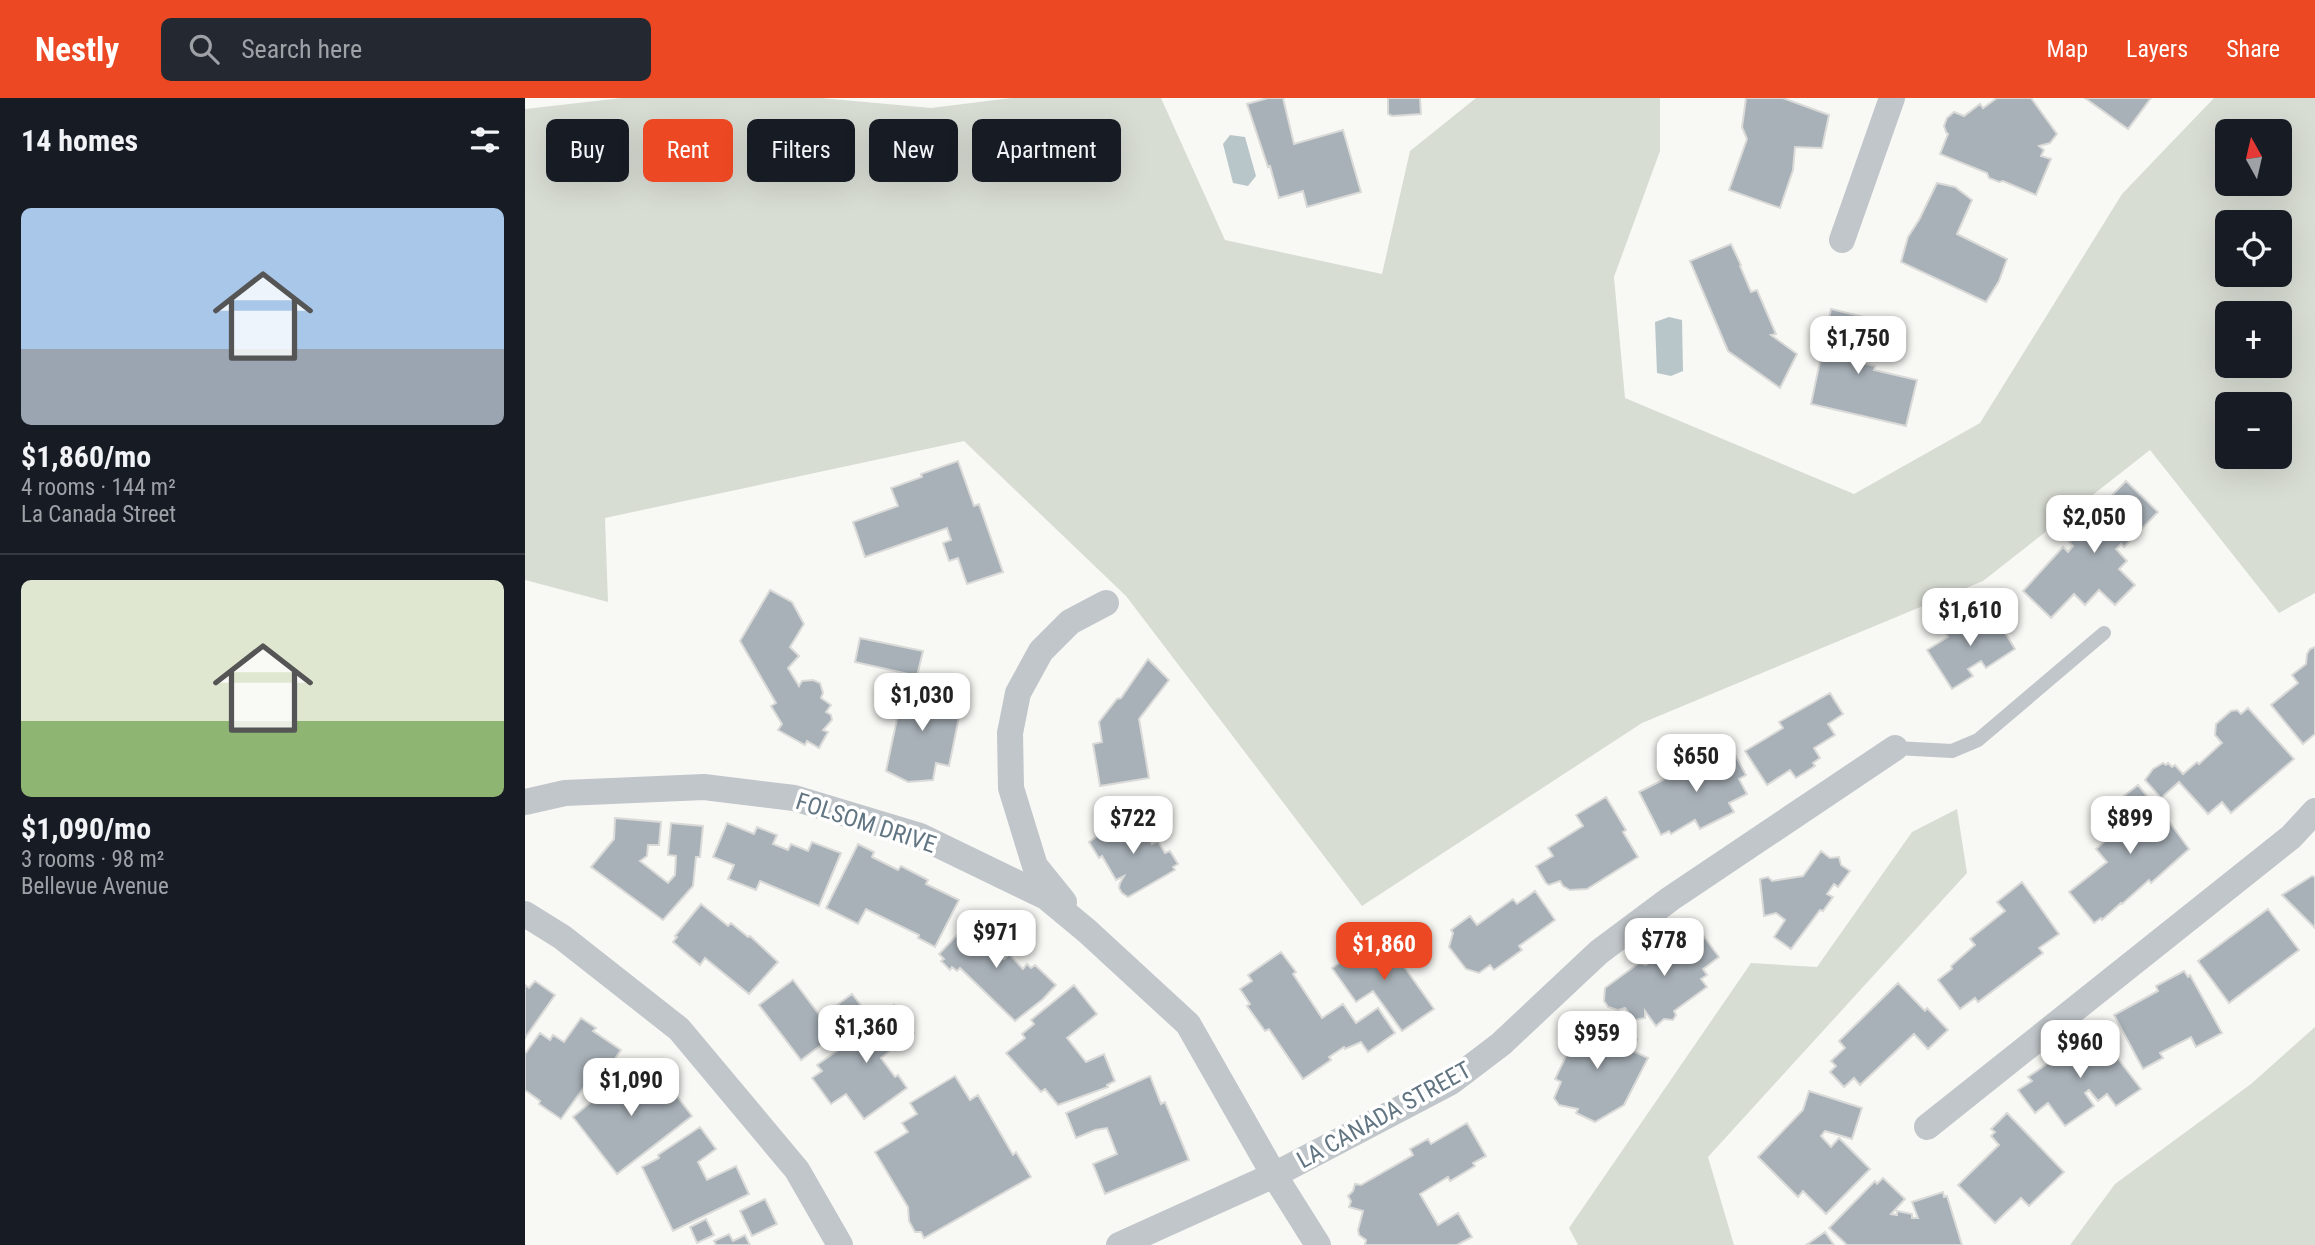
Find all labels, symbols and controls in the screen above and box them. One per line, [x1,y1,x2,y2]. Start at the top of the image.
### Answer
search box [161,18,651,81]
text: Nestly [35,30,119,69]
icon: search [185,30,223,68]
text: Search here [241,34,362,64]
text: Map [2047,35,2088,63]
text: Layers [2126,35,2188,63]
text: Share [2226,35,2280,63]
chip: Buy [546,119,629,182]
chip: Rent [643,119,733,182]
chip: Filters [747,119,855,182]
chip: New [869,119,958,182]
chip: Apartment [972,119,1121,182]
north arrow [2215,119,2293,196]
map controls [2215,119,2292,469]
icon: filters [466,121,504,159]
text: 14 homes [21,123,138,158]
button: locate [2215,210,2292,287]
icon: home [200,253,326,379]
button: + [2215,301,2292,378]
pin: $1,750 [1801,316,1915,376]
text: $1,750 [1826,325,1890,352]
button: − [2215,392,2292,469]
text: $1,860/mo [21,439,151,474]
text: 4 rooms · 144 m² [21,474,176,501]
pin: $2,050 [2037,496,2151,555]
text: La Canada Street [21,501,176,528]
text: $2,050 [2062,504,2126,531]
pin: $1,610 [1913,588,2027,648]
text: $1,610 [1938,597,2002,624]
icon: home [200,625,326,751]
pin: $1,030 [865,674,979,733]
text: $1,030 [890,682,954,709]
pin: $650 [1655,734,1737,794]
text: $650 [1673,743,1719,770]
street label: FOLSOM DRIVE [792,787,940,859]
pin: $722 [1092,796,1174,856]
pin: $899 [2089,796,2171,856]
text: $722 [1110,805,1156,832]
text: $899 [2107,805,2153,832]
text: $1,090/mo [21,811,151,846]
text: 3 rooms · 98 m² [21,846,164,873]
text: Bellevue Avenue [21,873,169,900]
pin: $971 [955,910,1037,970]
pin: $778 [1623,918,1705,978]
text: $971 [973,919,1019,946]
pin: $1,860 [1327,922,1441,982]
text: $778 [1641,927,1687,954]
text: $1,860 [1352,931,1416,958]
pin: $1,360 [809,1006,923,1065]
pin: $959 [1556,1012,1638,1071]
text: $1,360 [834,1014,898,1041]
text: $959 [1574,1020,1620,1047]
pin: $960 [2039,1020,2121,1080]
text: $960 [2057,1029,2103,1056]
street label: LA CANADA STREET [1292,1056,1476,1174]
pin: $1,090 [574,1058,688,1118]
text: $1,090 [599,1067,663,1094]

